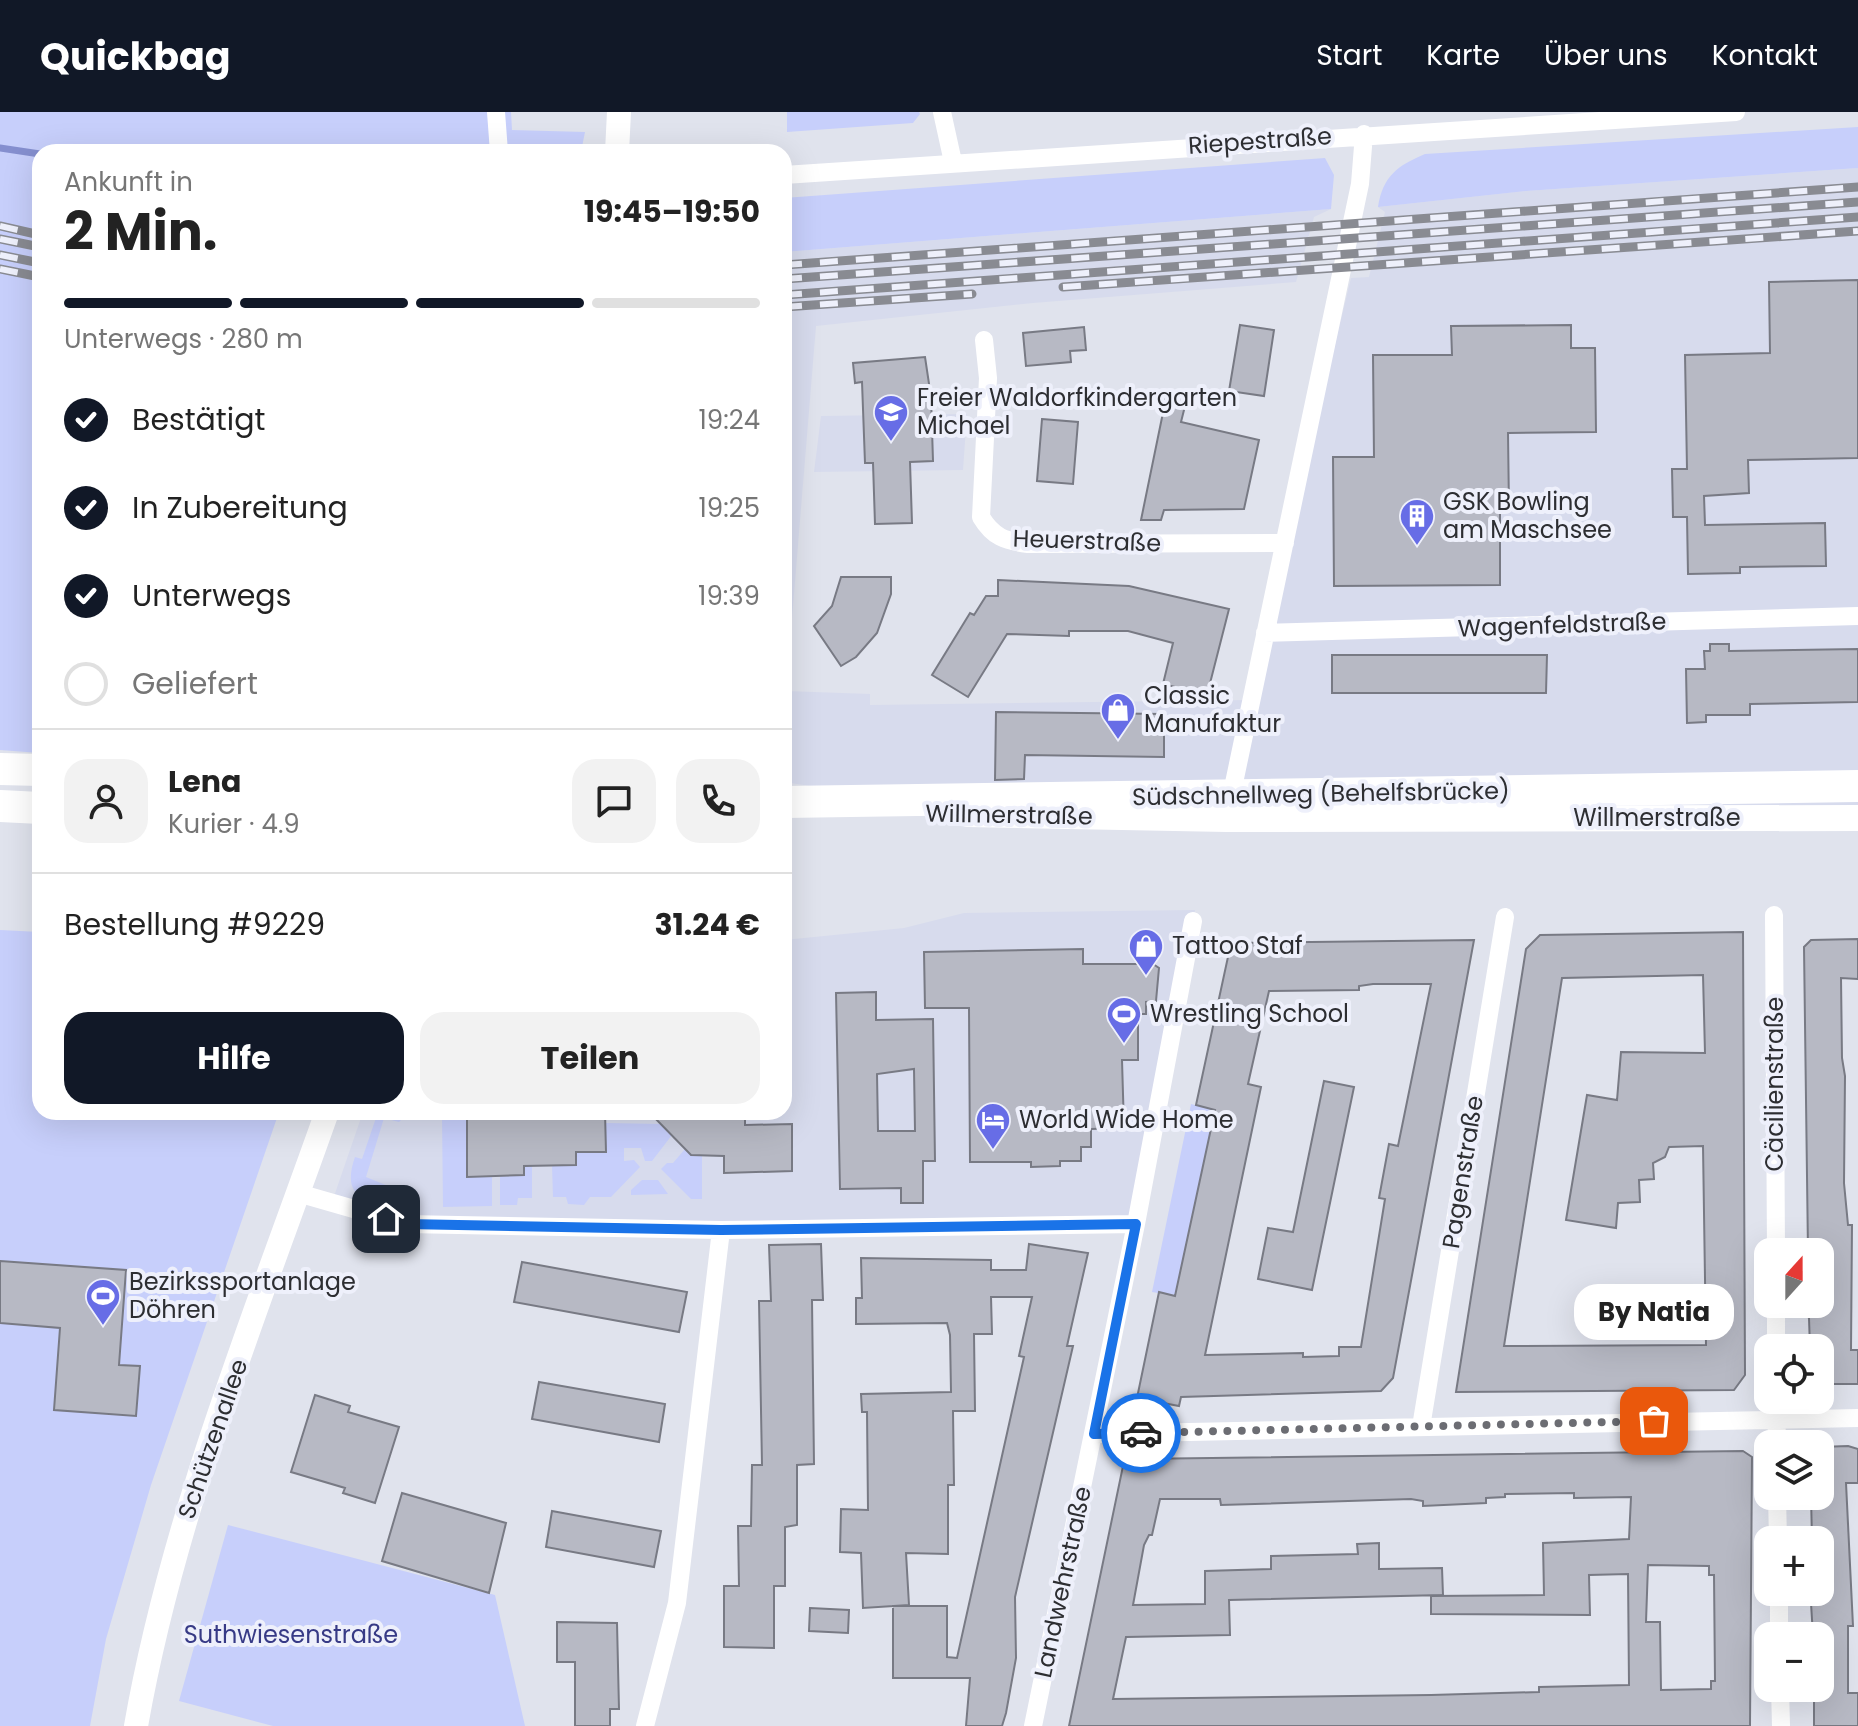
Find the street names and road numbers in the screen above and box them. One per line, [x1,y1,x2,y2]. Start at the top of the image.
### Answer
street label: Riepestraße [1187,119,1333,162]
street label: Heuerstraße [1012,521,1162,560]
street label: Wagenfeldstraße [1457,604,1667,645]
street label: Südschnellweg (Behelfsbrücke) [1132,774,1510,813]
street label: Willmerstraße [925,797,1093,832]
street label: Willmerstraße [1573,801,1741,834]
street label: Cäcilienstraße [1758,997,1791,1171]
street label: Pagenstraße [1434,1093,1491,1251]
street label: Schützenallee [170,1354,255,1523]
street label: Landwehrstraße [1026,1483,1099,1681]

